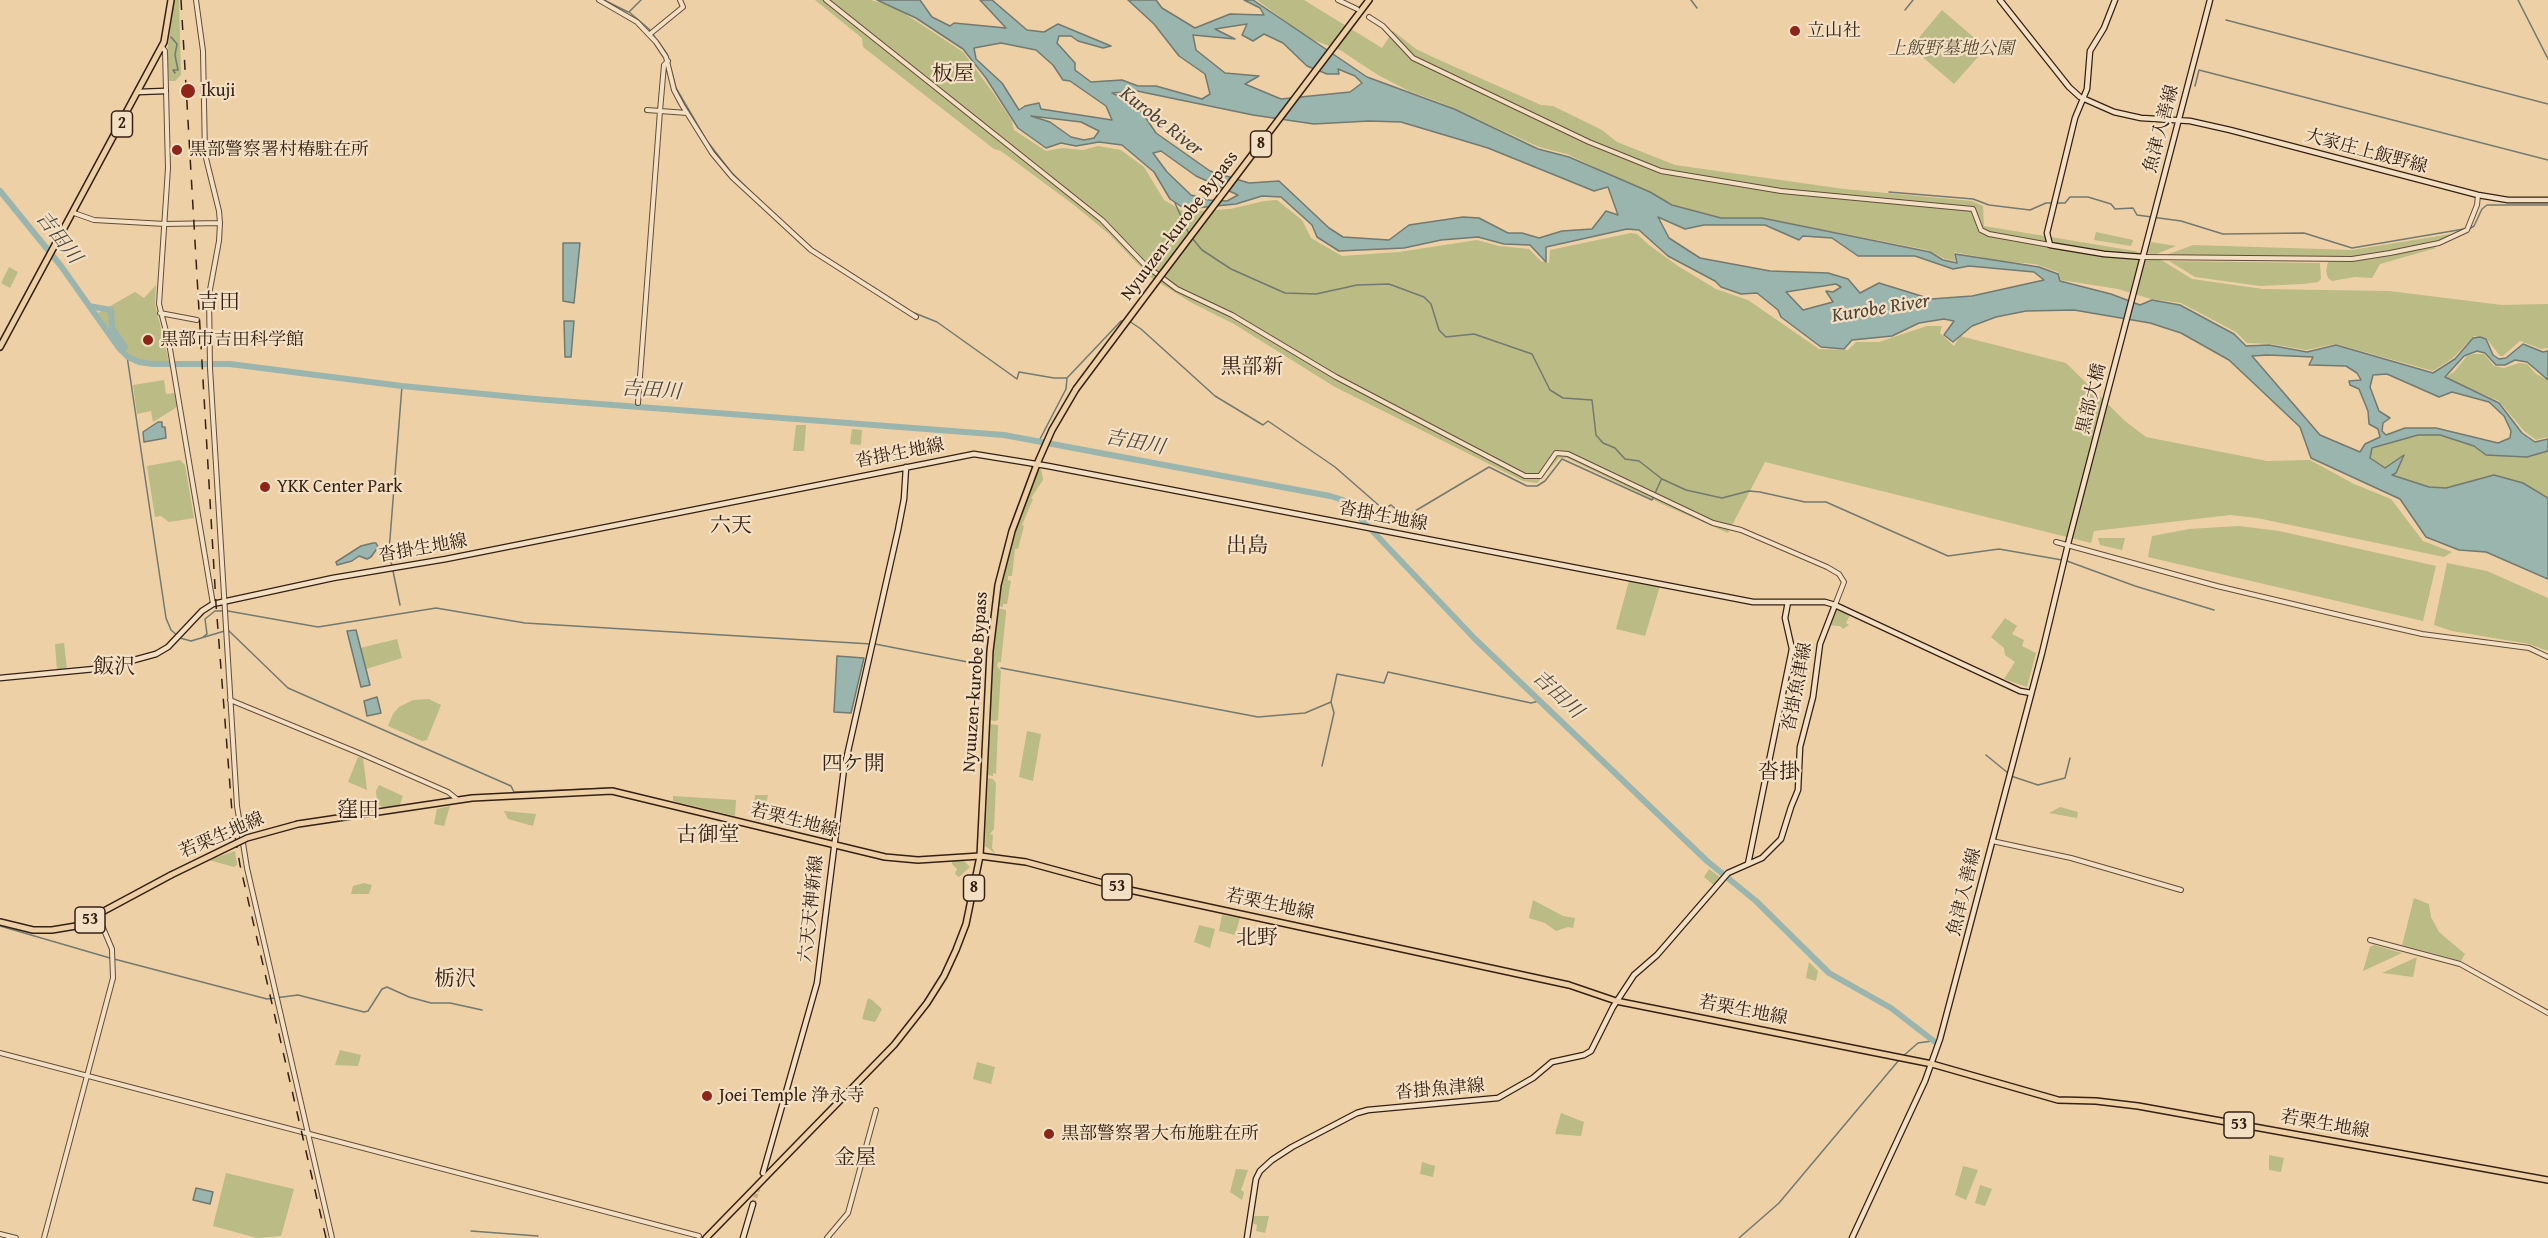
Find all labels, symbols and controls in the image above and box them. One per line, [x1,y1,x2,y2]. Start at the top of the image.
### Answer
place label: 立山社 [1807,20,1861,42]
marker: 立山社 [1788,24,1802,38]
park label: 上飯野墓地公園 [1888,38,2014,60]
district label: 板屋 [932,62,974,88]
place label: Ikuji [201,80,235,102]
marker: Ikuji [179,82,197,100]
water label: Kurobe River [1115,82,1207,162]
street label: 魚津入善線 [2140,83,2184,175]
road number: 2 [112,111,132,137]
street label: 大家庄上飯野線 [2302,125,2430,179]
road number: 8 [1250,131,1272,157]
place label: 黒部警察署村椿駐在所 [189,139,369,161]
marker: 黒部警察署村椿駐在所 [170,143,184,157]
street label: Nyuuzen-kurobe Bypass [1117,147,1243,305]
water label: 吉田川 [30,207,86,269]
water label: Kurobe River [1830,289,1932,329]
district label: 吉田 [198,290,240,316]
place label: 黒部市吉田科学館 [160,329,304,351]
marker: 黒部市吉田科学館 [141,333,155,347]
district label: 黒部新 [1221,355,1283,381]
street label: 黒部大橋 [2073,361,2111,437]
water label: 吉田川 [620,377,682,405]
water label: 吉田川 [1103,425,1167,461]
street label: 沓掛生地線 [854,435,946,473]
place label: YKK Center Park [277,476,402,498]
marker: YKK Center Park [258,480,272,494]
street label: 沓掛生地線 [1337,498,1429,536]
district label: 六天 [710,514,752,540]
street label: 沓掛生地線 [377,531,469,567]
district label: 出島 [1226,534,1268,560]
street label: Nyuuzen-kurobe Bypass [959,591,993,773]
street label: 沓掛魚津線 [1779,641,1817,733]
district label: 飯沢 [93,655,135,681]
water label: 吉田川 [1527,666,1587,724]
district label: 四ケ開 [822,752,884,778]
district label: 沓掛 [1758,760,1800,786]
district label: 窪田 [337,798,379,824]
street label: 若栗生地線 [748,800,840,842]
street label: 若栗生地線 [176,808,268,864]
district label: 古御堂 [677,823,739,849]
street label: 魚津入善線 [1944,846,1986,938]
street label: 六天天神新線 [796,854,828,964]
road number: 53 [1102,874,1132,900]
road number: 8 [964,875,984,901]
street label: 若栗生地線 [1224,885,1316,925]
road number: 53 [75,907,105,933]
district label: 北野 [1236,926,1278,952]
district label: 栃沢 [434,967,476,993]
street label: 若栗生地線 [1697,992,1789,1030]
street label: 沓掛魚津線 [1394,1075,1486,1105]
place label: Joei Temple 浄永寺 [719,1085,865,1107]
marker: Joei Temple 浄永寺 [700,1089,714,1103]
street label: 若栗生地線 [2279,1107,2371,1143]
road number: 53 [2224,1112,2254,1138]
place label: 黒部警察署大布施駐在所 [1061,1123,1259,1145]
marker: 黒部警察署大布施駐在所 [1042,1127,1056,1141]
district label: 金屋 [834,1146,876,1172]

